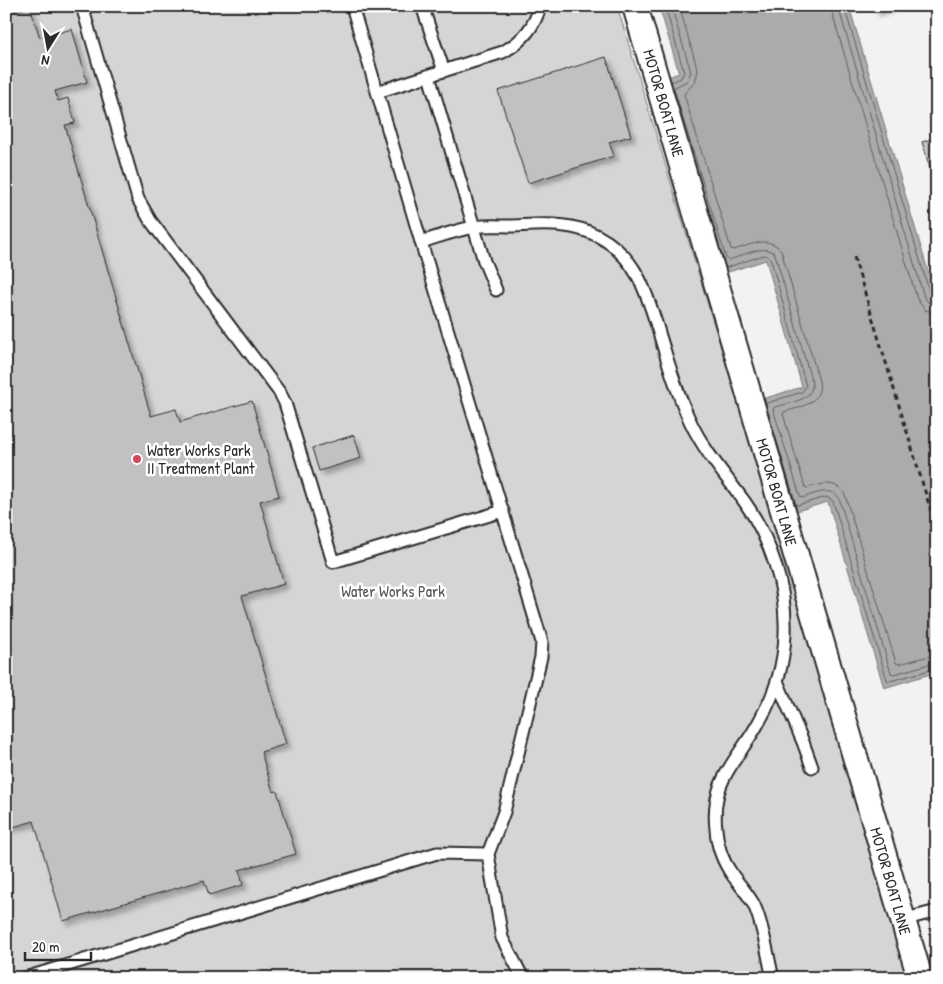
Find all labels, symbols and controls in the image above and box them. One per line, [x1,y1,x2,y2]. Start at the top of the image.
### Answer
north arrow [22,22,72,72]
street label: MOTOR BOAT LANE [638,47,690,159]
text: N [39,51,51,71]
street label: MOTOR BOAT LANE [751,436,803,548]
place label: Water Works Park II Treatment Plant [147,439,255,479]
marker: Water Works Park II Treatment Plant [131,453,143,465]
park label: Water Works Park [341,580,445,602]
street label: MOTOR BOAT LANE [865,825,917,937]
scale bar [25,929,91,961]
text: 20 m [32,936,59,957]

